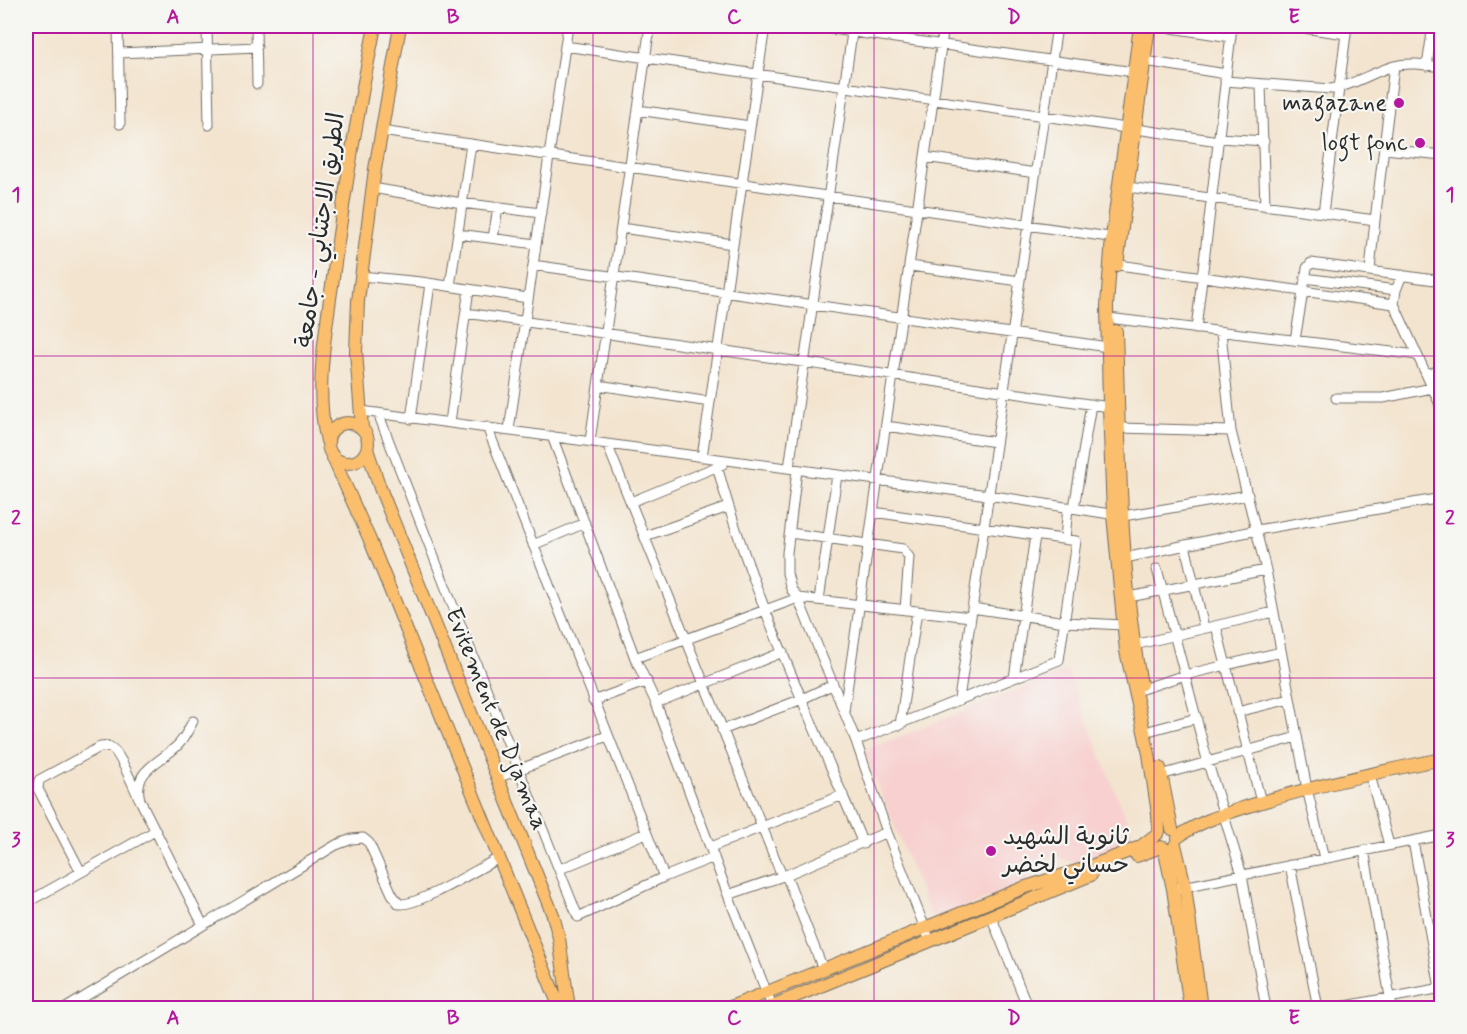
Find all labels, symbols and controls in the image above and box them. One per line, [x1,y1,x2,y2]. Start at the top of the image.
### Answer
text: A [166,4,180,31]
text: B [447,4,460,31]
text: C [727,4,742,31]
text: D [1007,4,1021,31]
text: E [1288,4,1300,31]
place label: magazane [1282,88,1387,122]
marker: magazane [1392,96,1406,110]
street label: الطريق الاجتنابي - جامعة [289,111,357,350]
place label: logt fonc [1322,128,1408,162]
marker: logt fonc [1413,136,1427,150]
text: 1 [12,182,20,209]
text: 1 [1446,182,1454,209]
text: 2 [11,505,21,532]
text: 2 [1445,505,1455,532]
street label: Evitement de Djamaa [437,603,555,835]
place label: ثانوية الشهيد حساني لخضر [1001,822,1130,885]
text: 3 [11,827,21,854]
text: 3 [1445,827,1455,854]
marker: ثانوية الشهيد حساني لخضر [984,844,998,858]
text: A [166,1005,180,1032]
text: B [447,1005,460,1032]
text: C [727,1005,742,1032]
text: D [1007,1005,1021,1032]
text: E [1288,1005,1300,1032]

